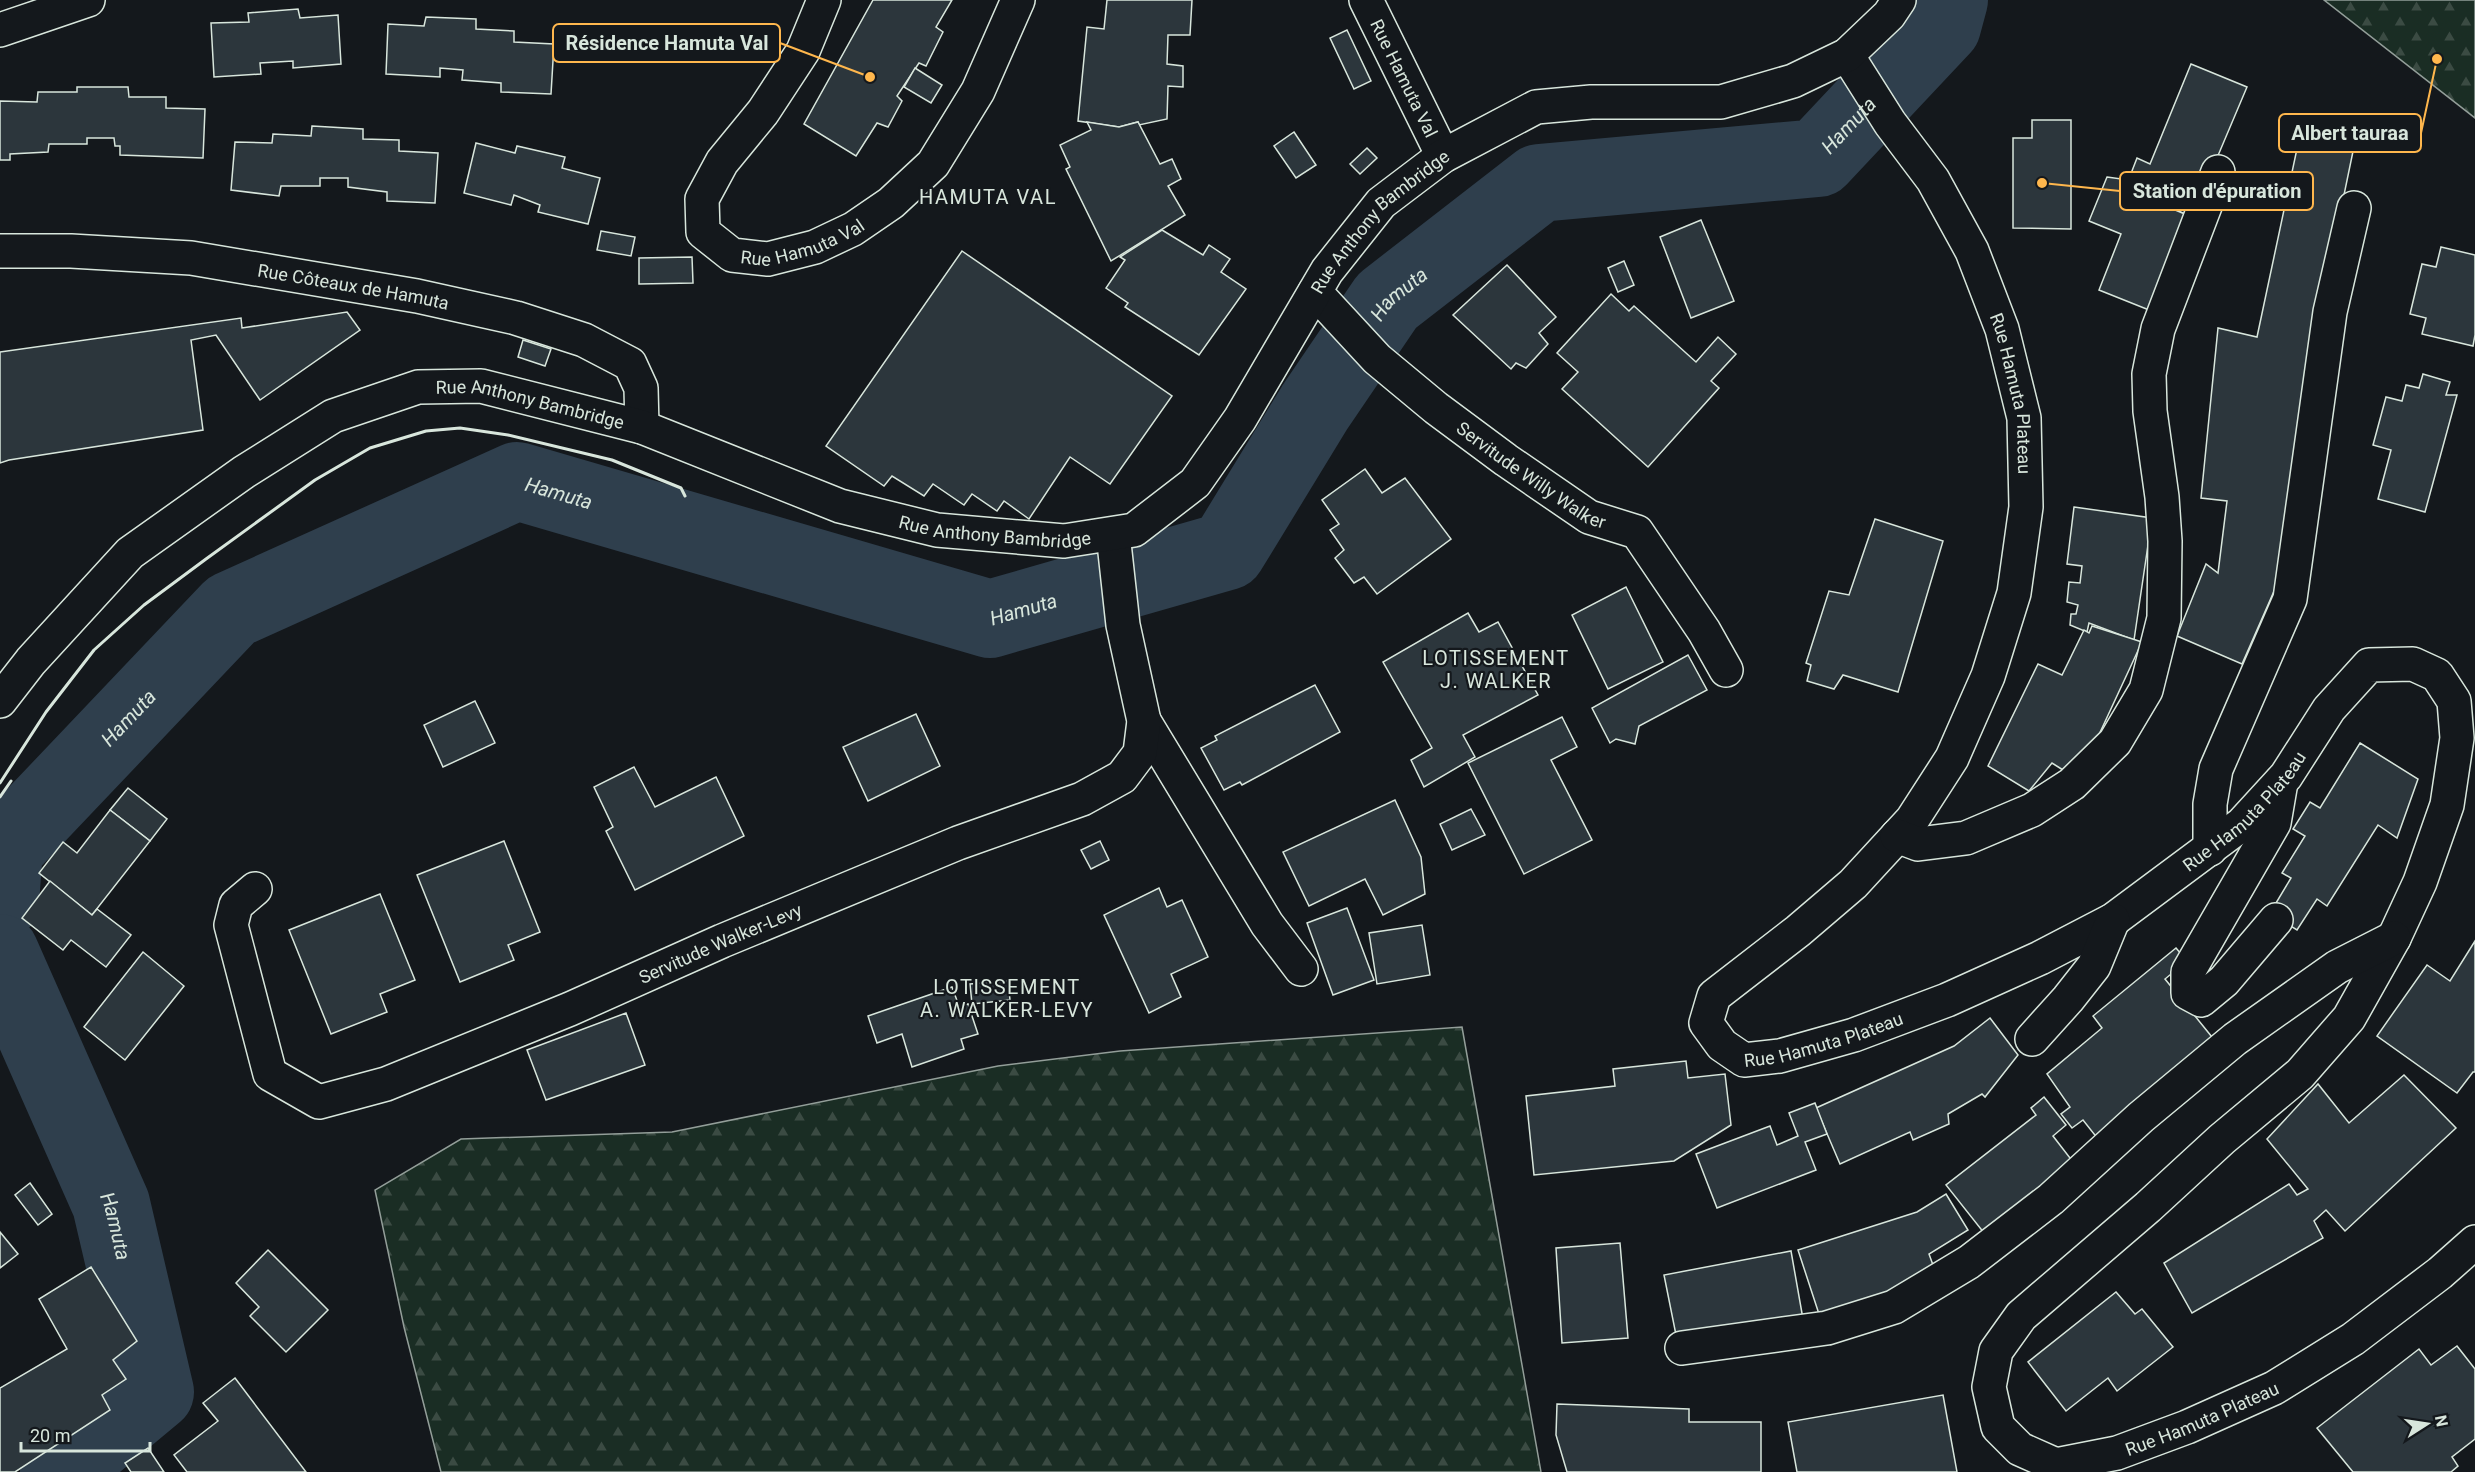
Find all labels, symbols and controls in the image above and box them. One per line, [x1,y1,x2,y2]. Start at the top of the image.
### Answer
street label: Rue Hamuta Val [1367,16,1442,140]
callout: Résidence Hamuta Val [553,24,780,62]
text: Résidence Hamuta Val [565,31,769,55]
water label: Hamuta [1816,92,1881,159]
callout: Albert tauraa [2279,114,2421,152]
text: Albert tauraa [2291,121,2409,145]
street label: Rue Anthony Bambridge [1306,145,1453,297]
callout: Station d'épuration [2120,172,2313,210]
text: Station d'épuration [2133,179,2301,203]
district label: HAMUTA VAL [919,185,1057,209]
street label: Rue Hamuta Val [740,214,868,270]
street label: Rue Côteaux de Hamuta [256,259,451,313]
water label: Hamuta [1365,262,1432,325]
street label: Rue Hamuta Plateau [1986,310,2036,474]
street label: Rue Anthony Bambridge [435,375,627,433]
street label: Servitude Willy Walker [1453,417,1609,532]
water label: Hamuta [522,472,595,514]
street label: Rue Anthony Bambridge [897,511,1092,552]
water label: Hamuta [987,588,1060,630]
district label: LOTISSEMENT J. WALKER [1422,646,1570,693]
water label: Hamuta [96,685,161,751]
street label: Rue Hamuta Plateau [2178,747,2310,875]
street label: Servitude Walker-Levy [635,898,805,987]
district label: LOTISSEMENT A. WALKER-LEVY [920,975,1094,1022]
street label: Rue Hamuta Plateau [1743,1007,1906,1070]
water label: Hamuta [95,1188,136,1262]
street label: Rue Hamuta Plateau [2122,1377,2282,1460]
north arrow [2397,1394,2457,1454]
text: N [2431,1413,2452,1428]
scale bar [21,1415,150,1453]
text: 20 m [30,1425,70,1446]

